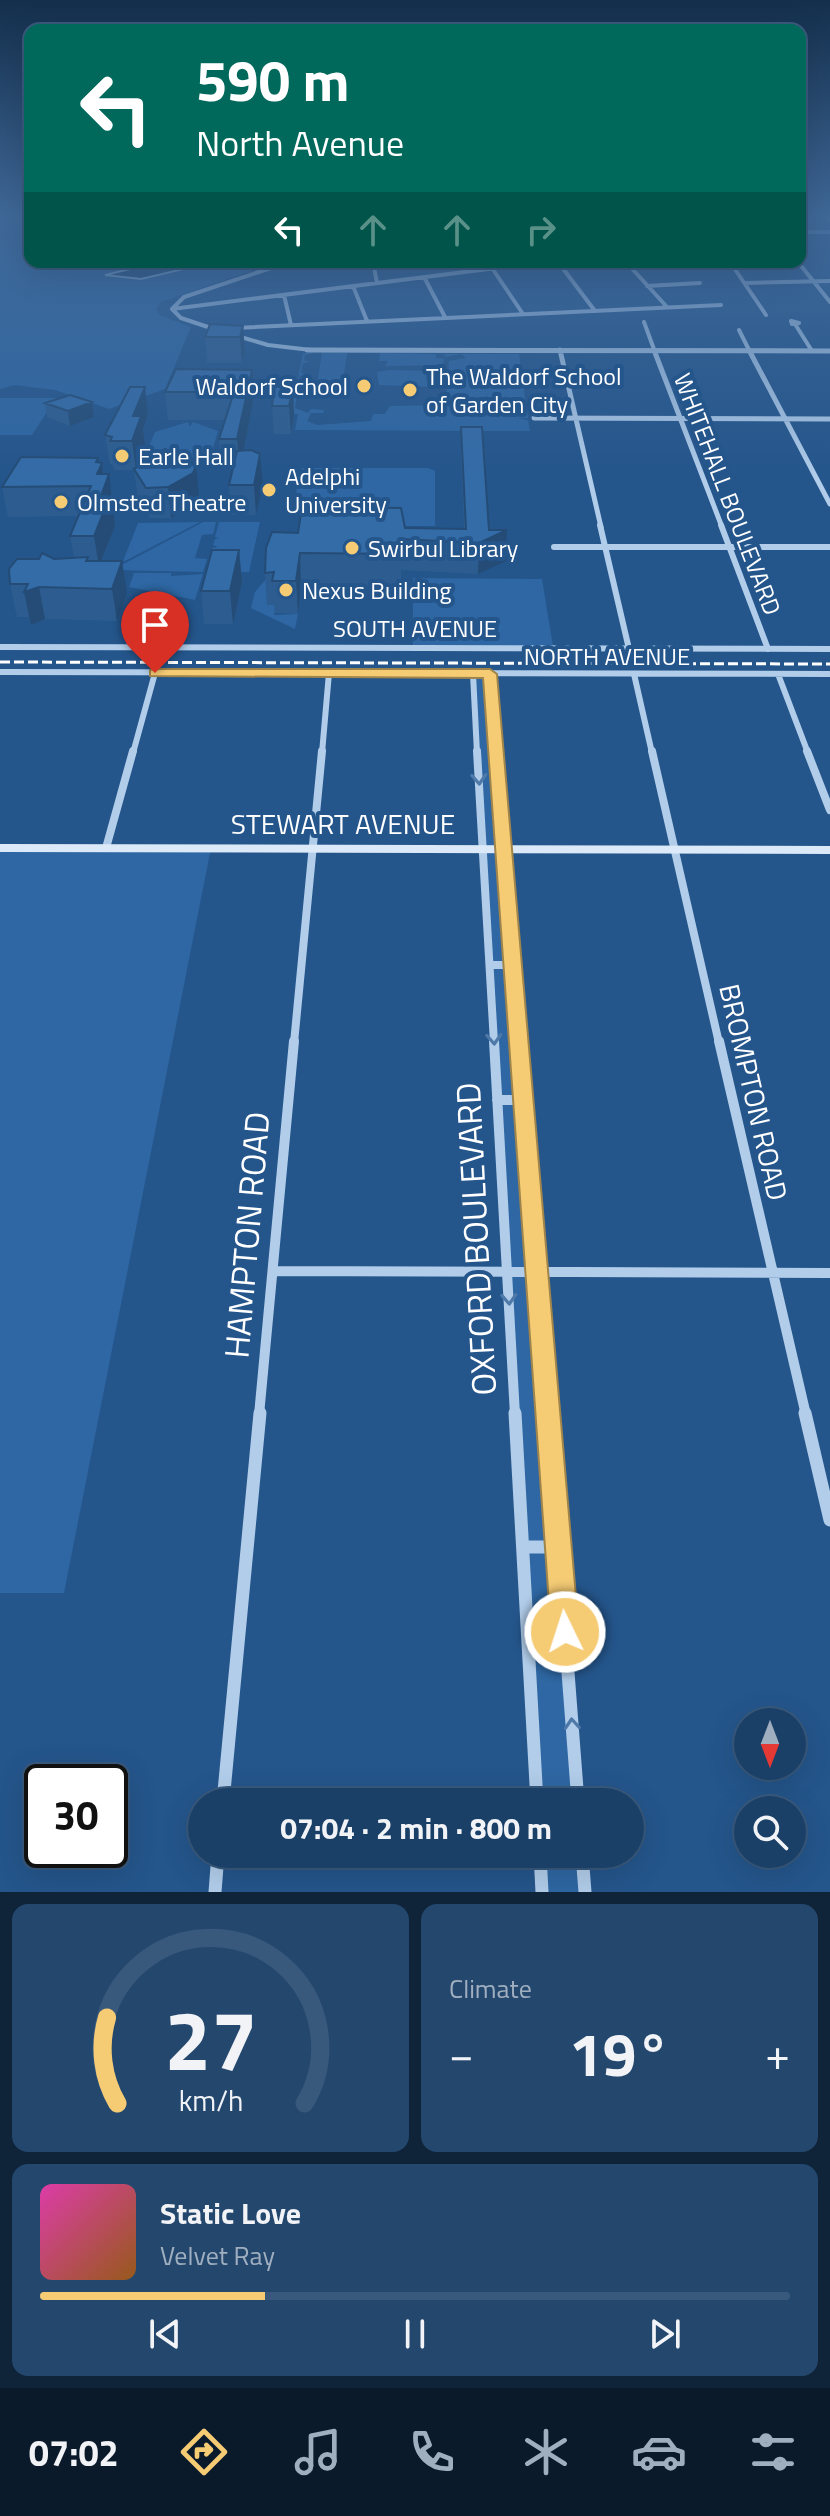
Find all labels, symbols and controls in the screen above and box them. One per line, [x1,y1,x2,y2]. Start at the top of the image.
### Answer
text: 590 m [196,38,349,123]
icon: left [64,56,168,160]
text: North Avenue [196,115,404,170]
icon: left [267,208,311,252]
icon: ahead [351,208,395,252]
icon: ahead [435,208,479,252]
icon: right [519,208,563,252]
place label: The Waldorf School of Garden City [426,358,622,422]
place label: Waldorf School [195,368,348,404]
street label: WHITEHALL BOULEVARD [665,368,791,620]
marker: Waldorf School [355,377,373,395]
marker: The Waldorf School of Garden City [401,381,419,399]
place label: Earle Hall [138,438,234,474]
marker: Earle Hall [113,447,131,465]
place label: Adelphi University [285,458,387,522]
marker: Adelphi University [260,481,278,499]
place label: Olmsted Theatre [77,484,246,520]
marker: Olmsted Theatre [52,493,70,511]
place label: Swirbul Library [368,530,519,566]
marker: Swirbul Library [343,539,361,557]
place label: Nexus Building [302,572,452,608]
marker: Nexus Building [277,581,295,599]
pin [121,591,189,673]
icon: arrive [133,603,177,647]
street label: SOUTH AVENUE [333,610,497,646]
street label: NORTH AVENUE [524,638,690,674]
one-way arrow [470,773,487,786]
street label: STEWART AVENUE [231,802,455,845]
street label: BROMPTON ROAD [708,980,800,1204]
one-way arrow [485,1033,502,1046]
street label: OXFORD BOULEVARD [441,1081,509,1397]
street label: HAMPTON ROAD [209,1110,283,1360]
one-way arrow [500,1293,517,1306]
position arrow [523,1590,607,1674]
north arrow [734,1708,806,1780]
map controls [734,1708,806,1868]
one-way arrow [564,1717,581,1730]
speed limit sign: 30 [24,1764,128,1868]
button: search [734,1796,806,1868]
text: 07:04 · 2 min · 800 m [280,1805,552,1851]
text: Climate [449,1969,532,2008]
text: 27 [164,1976,257,2102]
text: 19° [569,2008,670,2099]
text: − [449,2020,474,2087]
text: + [765,2020,790,2087]
text: km/h [178,2079,243,2122]
text: Static Love [160,2190,301,2236]
text: Velvet Ray [160,2236,275,2275]
icon: previous [143,2312,187,2356]
icon: pause [393,2312,437,2356]
icon: next [643,2312,687,2356]
icon: directions [176,2424,232,2480]
icon: music [290,2424,346,2480]
icon: phone [404,2424,460,2480]
icon: climate [518,2424,574,2480]
icon: car [631,2424,687,2480]
icon: filters [745,2424,801,2480]
text: 07:02 [29,2425,119,2480]

